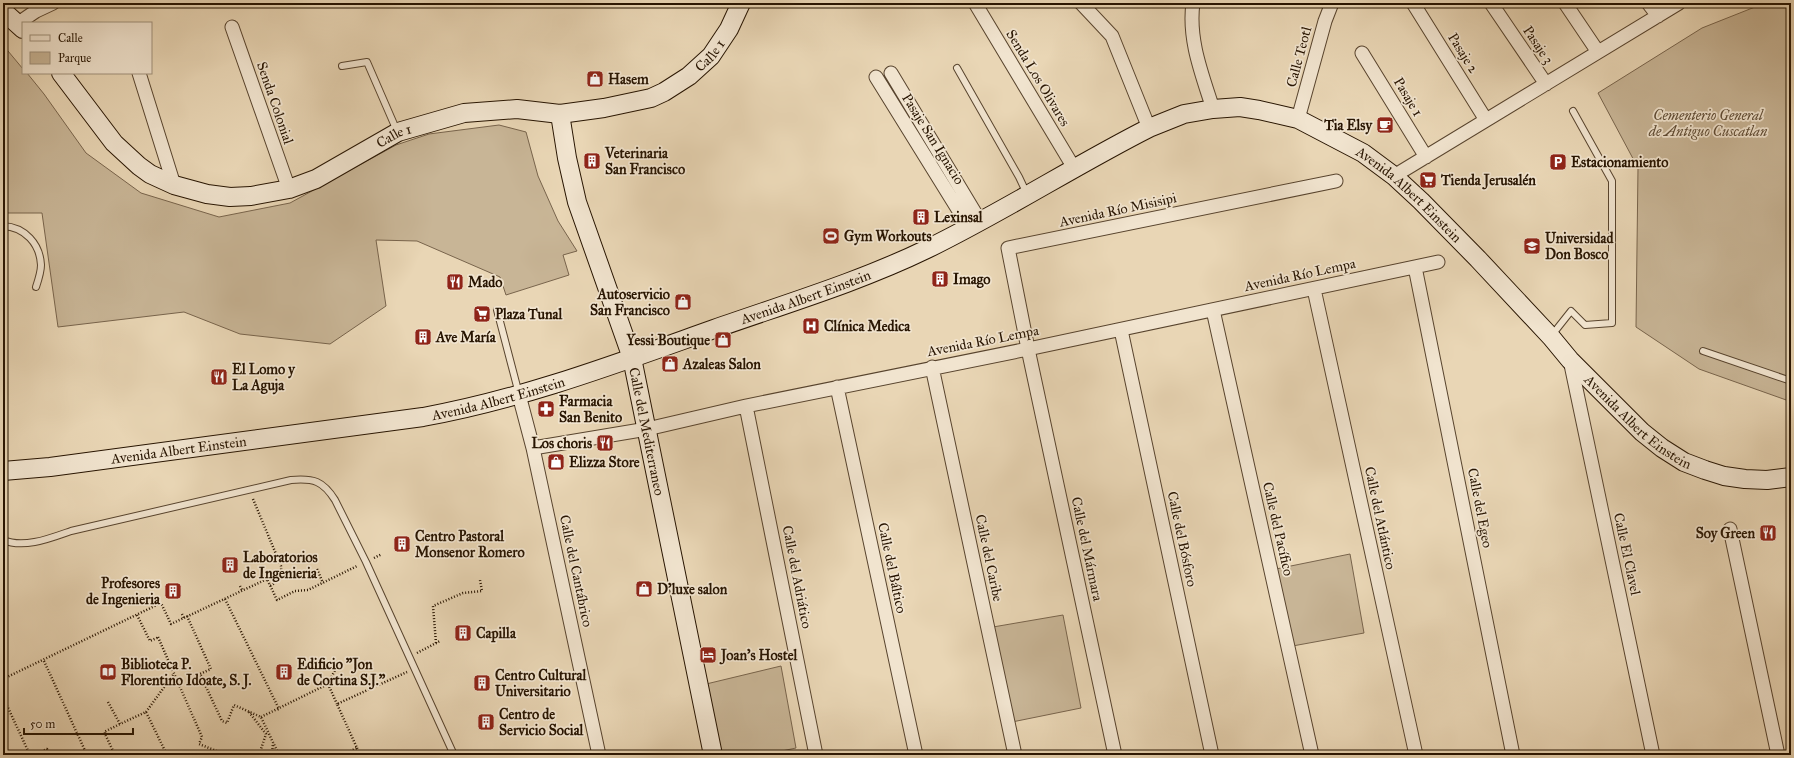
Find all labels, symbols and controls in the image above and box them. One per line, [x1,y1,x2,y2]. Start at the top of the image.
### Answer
legend [22,22,152,74]
street label: Pasaje 3 [1519,23,1557,67]
street label: Calle Teotl [1283,25,1315,89]
street label: Senda Los Olivares [1002,27,1074,129]
street label: Pasaje 2 [1444,30,1482,76]
text: Calle [58,31,83,45]
street label: Calle 1 [691,36,728,75]
text: Parque [58,51,91,66]
street label: Senda Colonial [253,60,297,147]
shop icon: Hasem [585,69,605,89]
place label: Hasem [608,71,649,88]
street label: Pasaje 1 [1390,74,1426,120]
street label: Pasaje San Ignacio [898,90,968,188]
park label: Cementerio General de Antiguo Cuscatlan [1648,107,1768,140]
cafe icon: Tia Elsy [1375,115,1395,135]
place label: Tia Elsy [1323,117,1373,135]
street label: Calle 1 [373,120,414,151]
street label: Avenida Albert Einstein [1352,142,1466,246]
place label: Veterinaria San Francisco [604,145,685,178]
building icon: Veterinaria San Francisco [582,151,602,171]
parking icon: Estacionamiento [1548,152,1568,172]
place label: Estacionamiento [1571,154,1668,171]
supermarket icon: Tienda Jerusalén [1418,170,1438,190]
place label: Tienda Jerusalén [1440,172,1536,190]
street label: Avenida Río Misisipi [1057,189,1178,231]
building icon: Lexinsal [911,207,931,227]
place label: Lexinsal [934,209,984,226]
sports icon: Gym Workouts [821,226,841,246]
place label: Gym Workouts [844,228,932,246]
place label: Universidad Don Bosco [1545,230,1614,263]
school or university icon: Universidad Don Bosco [1522,236,1542,256]
street label: Avenida Río Lempa [1242,255,1357,295]
street label: Avenida Albert Einstein [737,266,873,328]
building icon: Imago [930,269,950,289]
place label: Imago [953,271,990,289]
restaurant icon: Mado [445,272,465,292]
place label: Mado [468,274,503,291]
place label: Autoservicio San Francisco [590,286,670,319]
shop icon: Autoservicio San Francisco [673,292,693,312]
supermarket icon: Plaza Tunal [472,304,492,324]
place label: Plaza Tunal [495,306,563,323]
hospital icon: Clínica Medica [801,316,821,336]
place label: Clínica Medica [824,318,911,335]
street label: Avenida Río Lempa [925,322,1040,360]
building icon: Ave María [413,327,433,347]
place label: Ave María [435,329,497,346]
shop icon: Yessi Boutique [713,330,733,350]
place label: Yessi Boutique [626,332,710,350]
shop icon: Azaleas Salon [660,354,680,374]
place label: Azaleas Salon [682,356,761,373]
place label: El Lomo y La Aguja [232,361,296,395]
street label: Calle del Mediterraneo [626,366,668,497]
restaurant icon: El Lomo y La Aguja [209,367,229,387]
street label: Avenida Albert Einstein [1580,370,1694,473]
street label: Avenida Albert Einstein [429,373,567,424]
place label: Farmacia San Benito [559,393,622,426]
pharmacy icon: Farmacia San Benito [536,399,556,419]
street label: Avenida Albert Einstein [109,432,248,467]
restaurant icon: Los choris [595,433,615,453]
place label: Los choris [531,435,592,452]
shop icon: Elizza Store [546,452,566,472]
place label: Elizza Store [569,454,640,471]
street label: Calle del Atlántico [1361,465,1399,571]
street label: Calle del Egeo [1464,467,1496,549]
street label: Calle del Pacífico [1259,480,1297,578]
street label: Calle del Bósforo [1164,490,1200,588]
street label: Calle del Mármara [1068,495,1106,603]
street label: Calle El Clavel [1610,511,1644,597]
street label: Calle del Cantábrico [556,513,596,629]
street label: Calle del Caribe [971,513,1007,603]
street label: Calle del Báltico [874,521,910,615]
restaurant icon: Soy Green [1758,523,1778,543]
street label: Calle del Adriático [779,524,815,630]
place label: Soy Green [1696,525,1755,543]
place label: Centro Pastoral Monsenor Romero [415,528,525,561]
building icon: Centro Pastoral Monsenor Romero [392,534,412,554]
place label: Laboratorios de Ingenieria [243,549,318,583]
building icon: Laboratorios de Ingenieria [220,555,240,575]
place label: Profesores de Ingenieria [86,575,161,609]
shop icon: D'luxe salon [634,579,654,599]
building icon: Profesores de Ingenieria [163,581,183,601]
place label: D'luxe salon [657,581,728,598]
building icon: Capilla [453,623,473,643]
place label: Capilla [476,625,517,643]
hotel icon: Joan's Hostel [698,645,718,665]
place label: Joan's Hostel [719,647,799,665]
place label: Biblioteca P. Florentino Idoate, S. J. [121,656,251,690]
place label: Edificio "Jon de Cortina S.J." [297,656,386,690]
library icon: Biblioteca P. Florentino Idoate, S. J. [98,662,118,682]
building icon: Edificio "Jon de Cortina S.J." [274,662,294,682]
place label: Centro Cultural Universitario [495,667,588,700]
building icon: Centro Cultural Universitario [472,673,492,693]
place label: Centro de Servicio Social [499,706,585,739]
scale bar [24,710,133,736]
building icon: Centro de Servicio Social [476,712,496,732]
text: 50 m [30,717,55,731]

